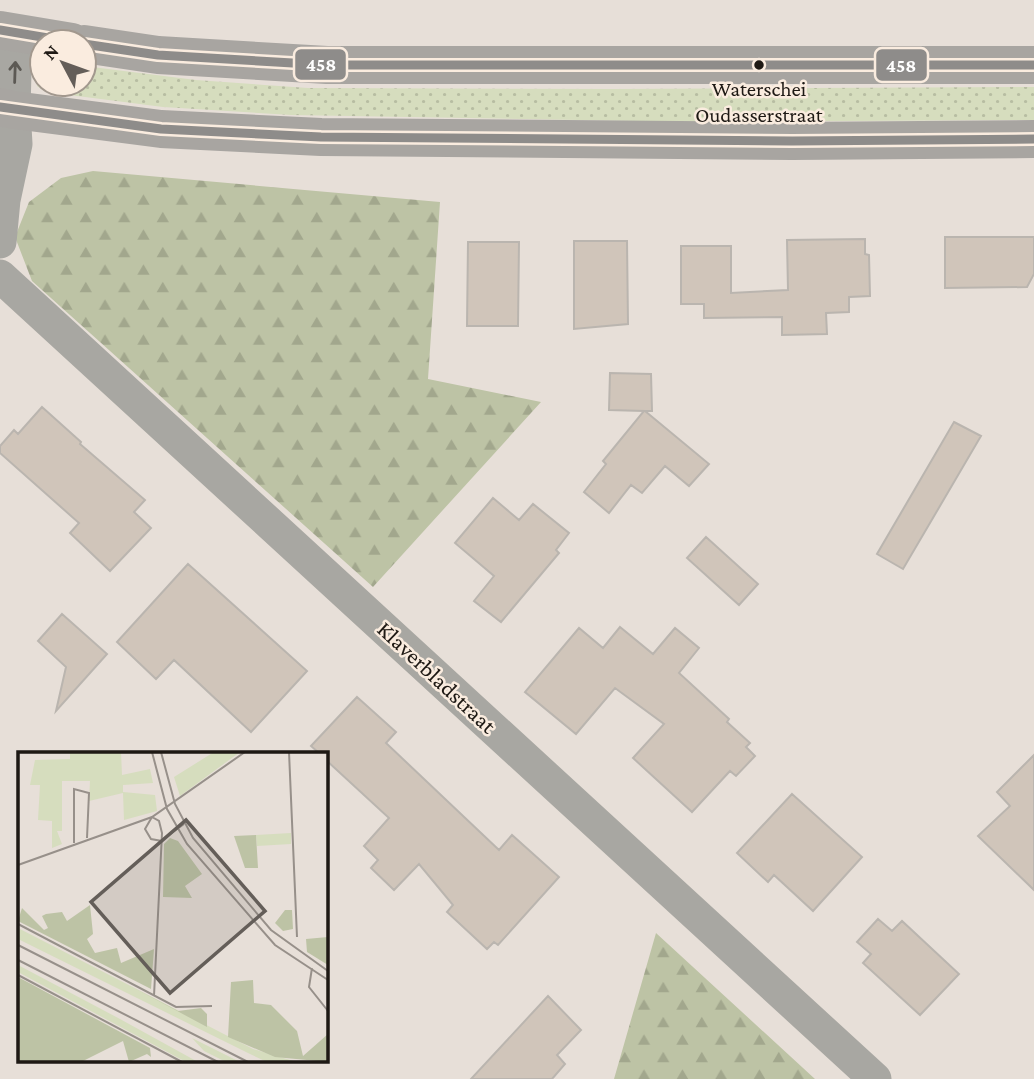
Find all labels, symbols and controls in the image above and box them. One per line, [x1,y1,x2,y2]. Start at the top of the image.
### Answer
north arrow [28,28,98,98]
text: N [38,40,63,64]
line badge: 458 [294,48,347,81]
line badge: 458 [875,48,928,82]
text: 458 [306,54,336,75]
text: 458 [886,55,916,76]
marker: Waterschei Oudasserstraat [752,58,766,72]
one-way arrow [8,60,22,83]
place label: Waterschei Oudasserstraat [695,77,824,127]
street label: Klaverbladstraat [372,616,502,739]
inset map [18,752,327,1062]

